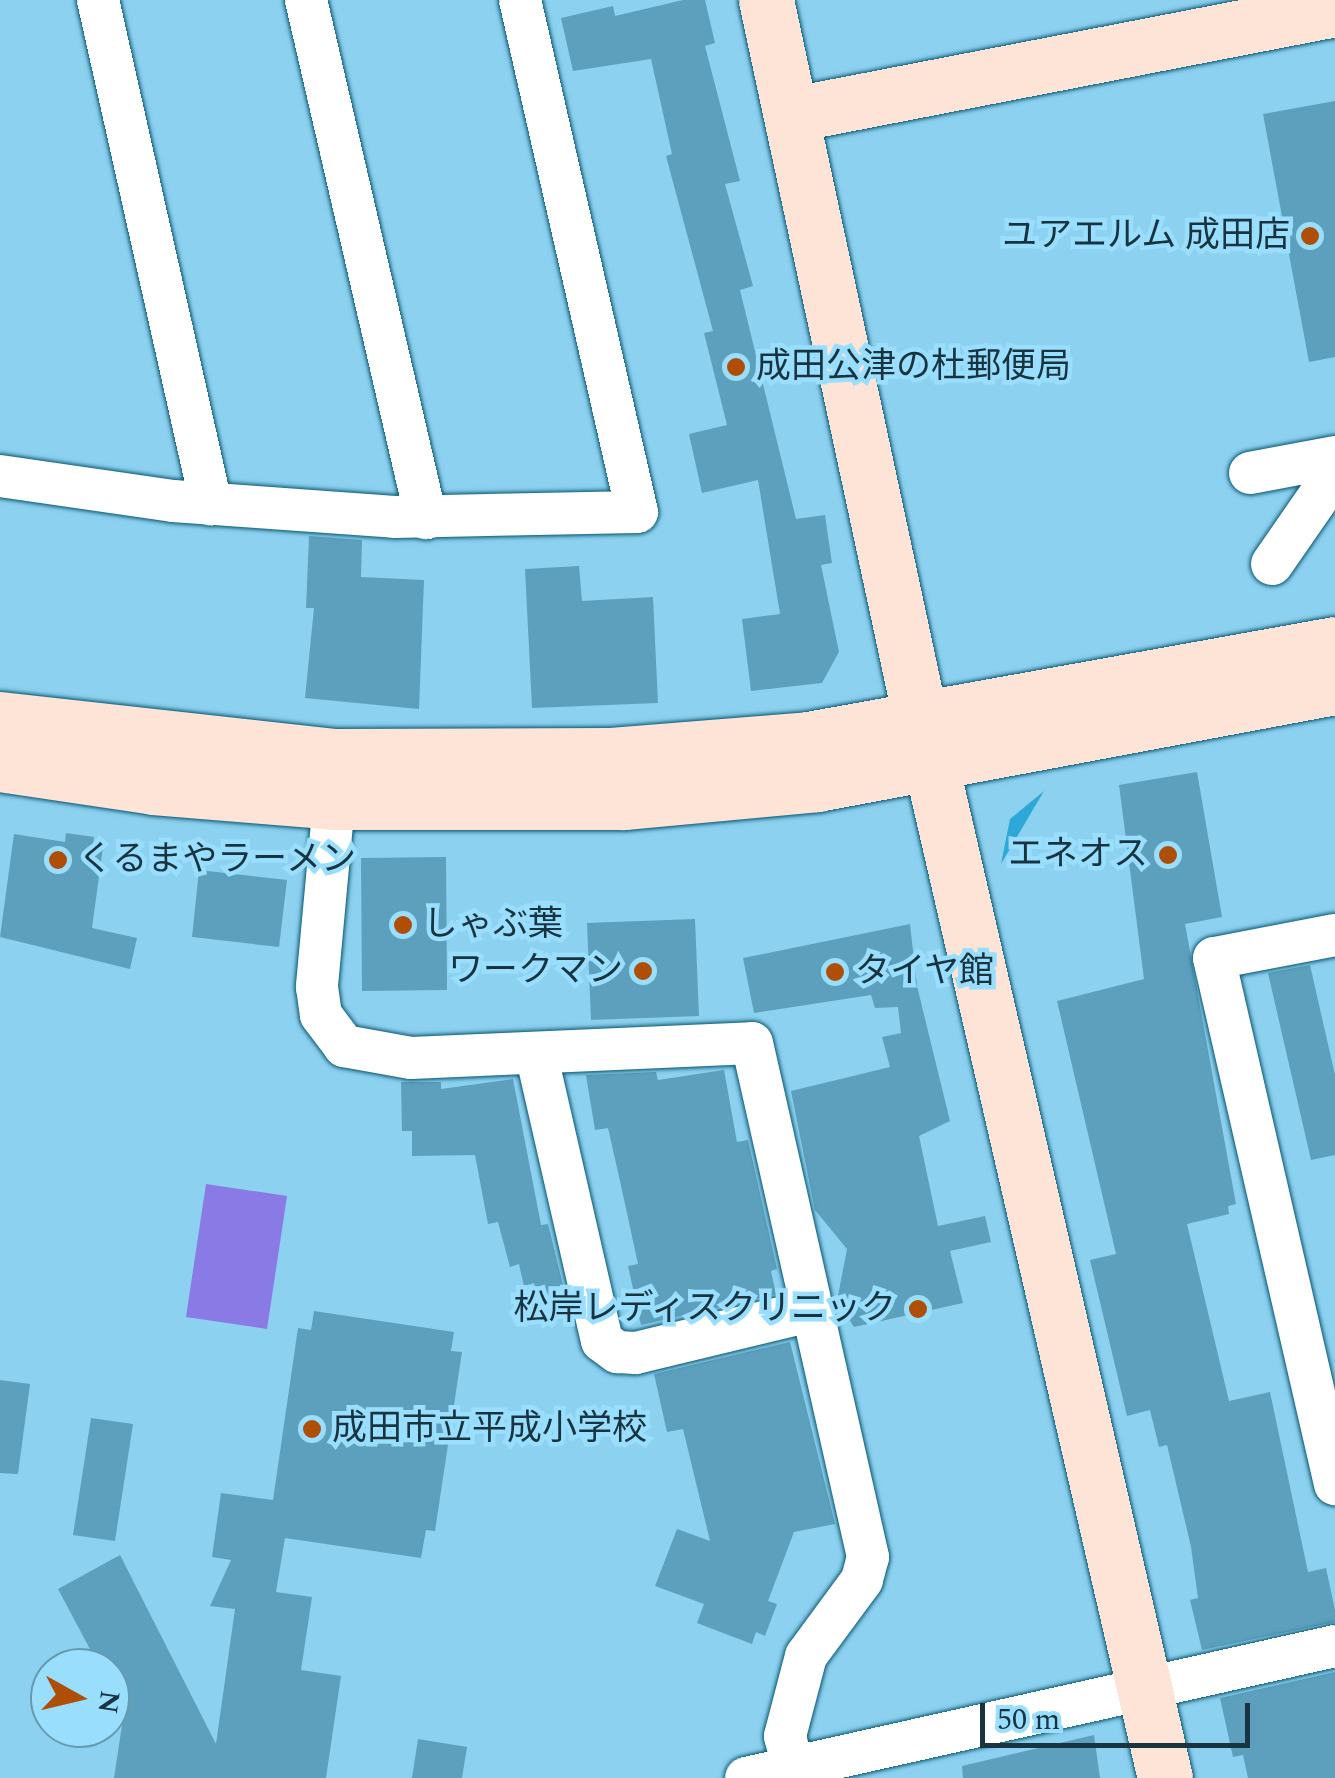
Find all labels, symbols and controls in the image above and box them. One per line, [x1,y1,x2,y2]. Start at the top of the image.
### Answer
place label: ユアエルム 成田店 [1001,215,1290,257]
marker: ユアエルム 成田店 [1299,225,1321,247]
place label: 成田公津の杜郵便局 [756,346,1071,388]
marker: 成田公津の杜郵便局 [725,356,747,378]
place label: エネオス [1008,834,1148,876]
place label: くるまやラーメン [78,839,358,881]
marker: エネオス [1157,844,1179,866]
marker: くるまやラーメン [47,849,69,871]
place label: しゃぶ葉 [423,904,563,946]
marker: しゃぶ葉 [392,914,414,936]
place label: ワークマン [448,950,623,992]
place label: タイヤ館 [855,951,995,993]
marker: ワークマン [632,960,654,982]
marker: タイヤ館 [824,961,846,983]
place label: 松岸レディスクリニック [511,1288,896,1330]
marker: 松岸レディスクリニック [905,1296,931,1322]
place label: 成田市立平成小学校 [332,1408,647,1450]
marker: 成田市立平成小学校 [301,1418,323,1440]
north arrow [30,1648,130,1748]
scale bar [985,1683,1255,1745]
text: N [85,1688,131,1716]
text: 50 m [997,1697,1060,1743]

